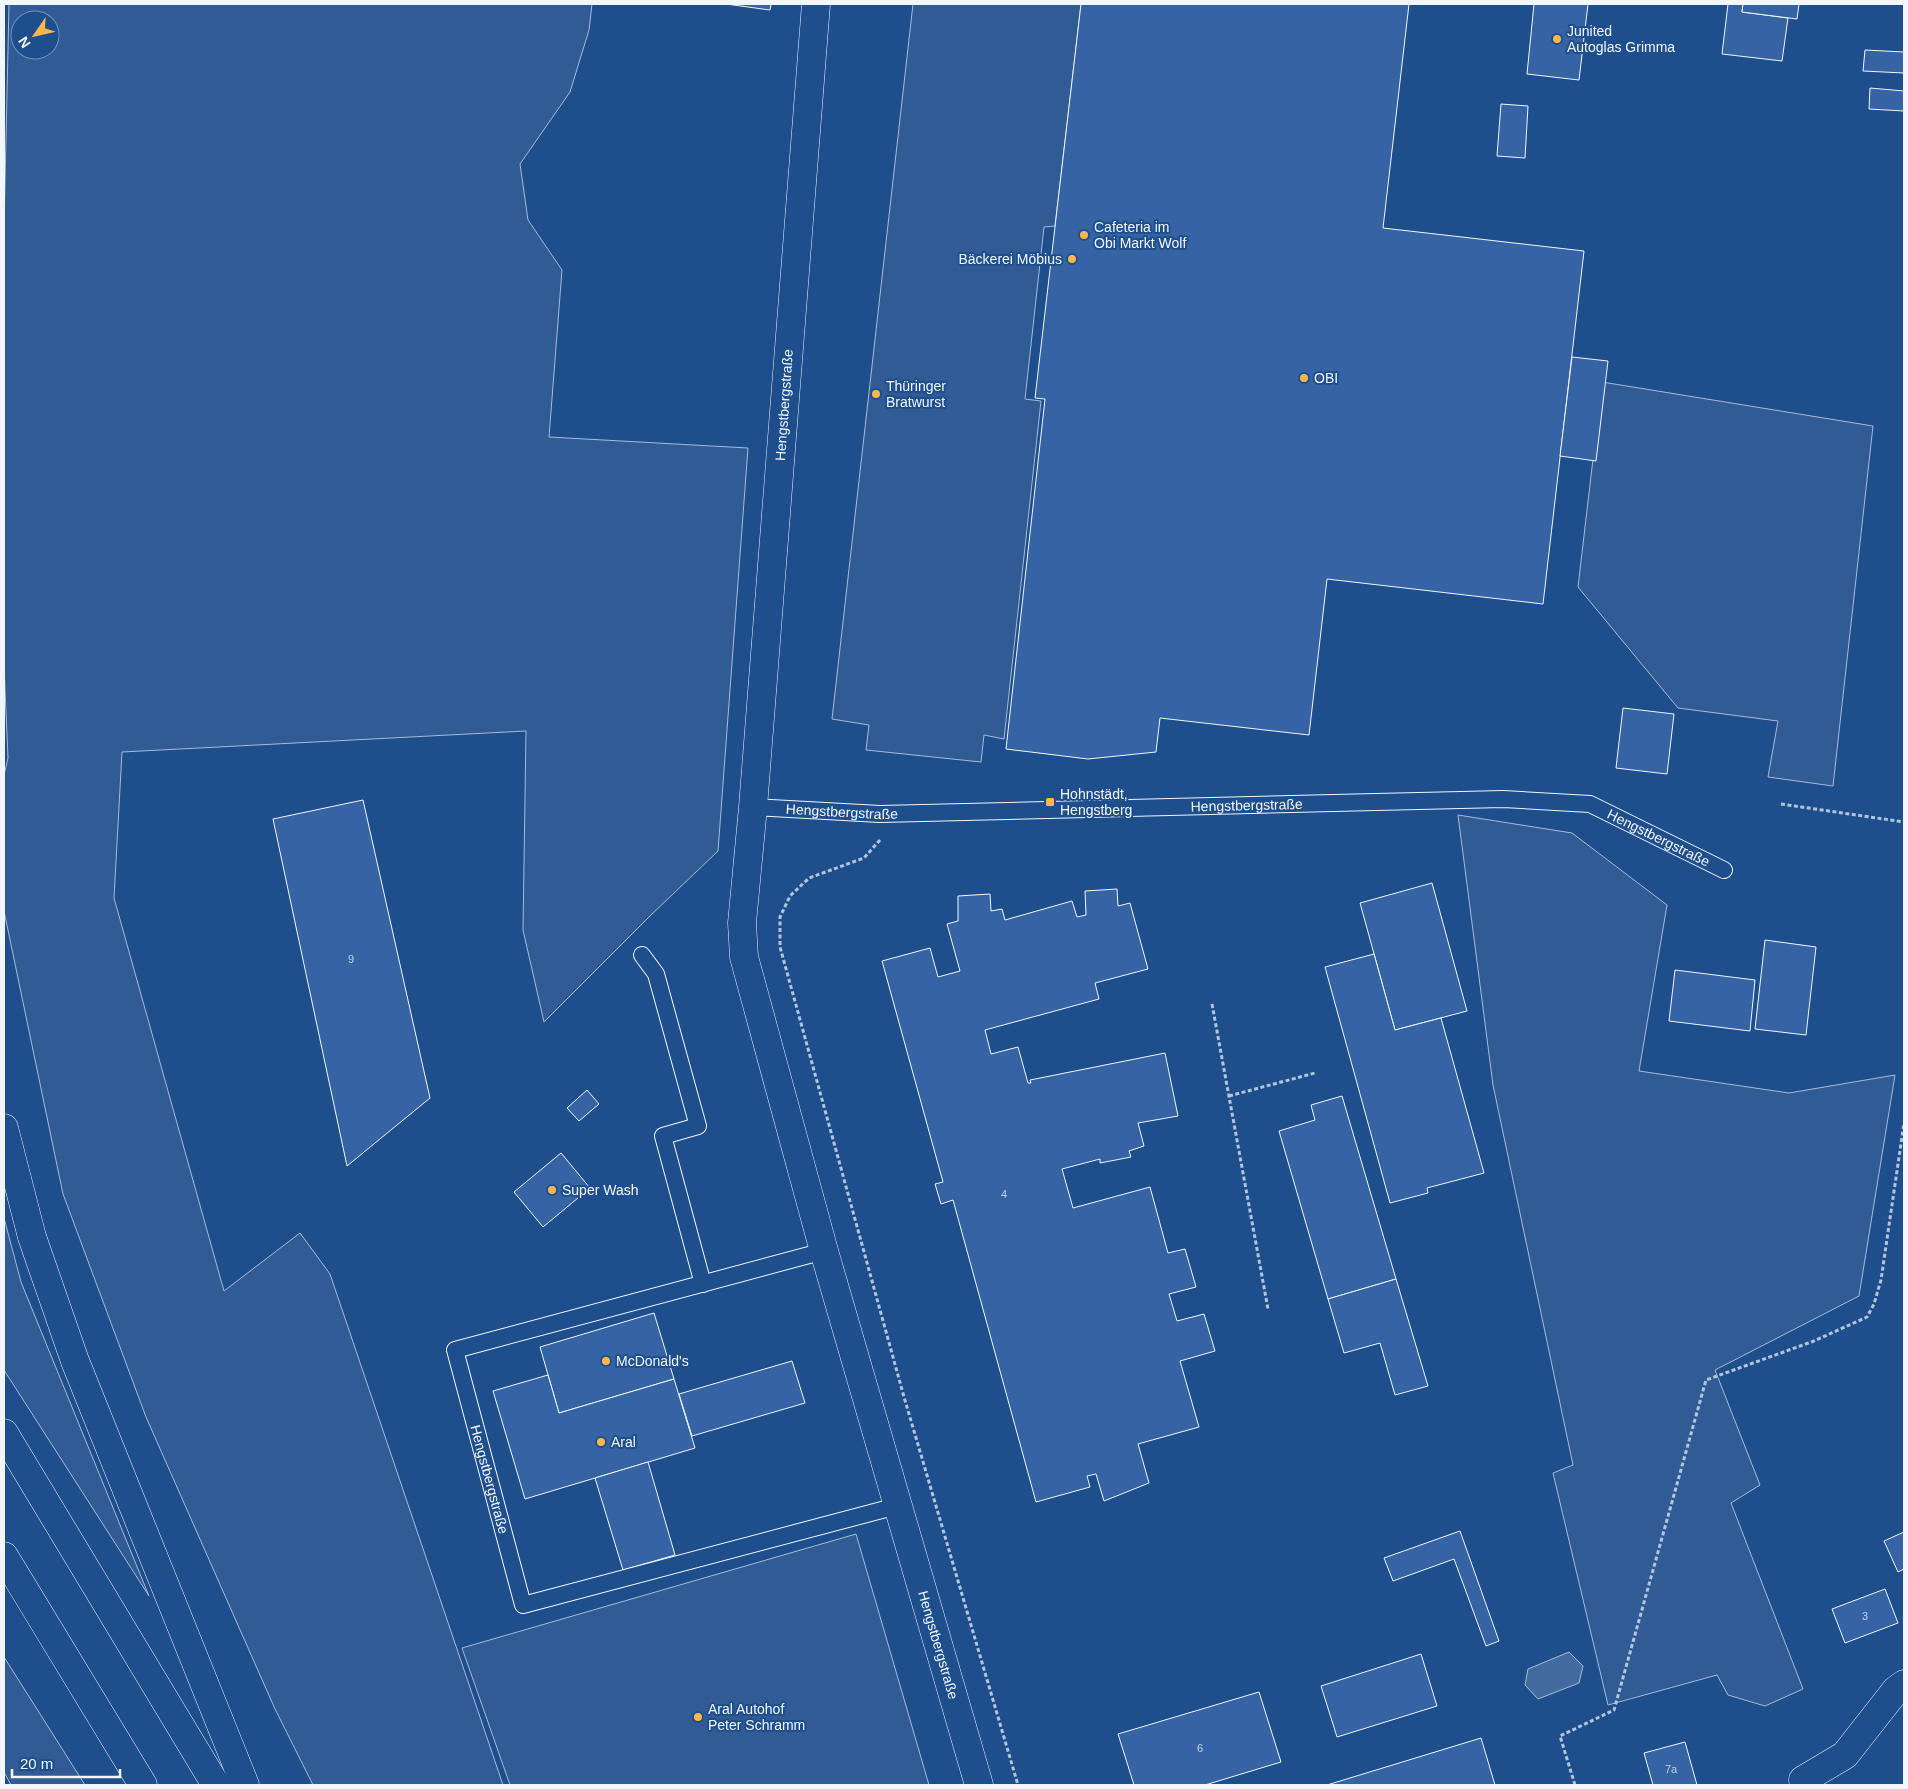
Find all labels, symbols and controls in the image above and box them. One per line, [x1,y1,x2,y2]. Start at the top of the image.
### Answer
north arrow [10,10,60,60]
place label: Junited Autoglas Grimma [1567,23,1675,55]
marker: Junited Autoglas Grimma [1551,33,1563,45]
text: N [15,34,34,51]
place label: Cafeteria im Obi Markt Wolf [1094,219,1186,251]
marker: Cafeteria im Obi Markt Wolf [1078,229,1090,241]
place label: Bäckerei Möbius [959,251,1062,267]
marker: Bäckerei Möbius [1066,253,1078,265]
street label: Hengstbergstraße [772,348,796,461]
place label: OBI [1314,370,1338,386]
marker: OBI [1298,372,1310,384]
place label: Thüringer Bratwurst [886,378,946,410]
marker: Thüringer Bratwurst [870,388,882,400]
place label: Hohnstädt, Hengstberg [1060,786,1132,818]
marker: Hohnstädt, Hengstberg [1044,796,1056,808]
street label: Hengstbergstraße [1190,796,1303,815]
street label: Hengstbergstraße [785,801,898,822]
street label: Hengstbergstraße [1605,806,1713,870]
house number: 9 [348,953,354,965]
place label: Super Wash [562,1182,639,1198]
marker: Super Wash [546,1184,558,1196]
house number: 4 [1001,1188,1007,1200]
place label: McDonald's [616,1353,689,1369]
marker: McDonald's [600,1355,612,1367]
street label: Hengstbergstraße [467,1423,512,1536]
place label: Aral [611,1434,636,1450]
marker: Aral [595,1436,607,1448]
street label: Hengstbergstraße [915,1589,962,1701]
house number: 3 [1862,1610,1868,1622]
place label: Aral Autohof Peter Schramm [708,1701,805,1733]
marker: Aral Autohof Peter Schramm [692,1711,704,1723]
house number: 6 [1197,1742,1203,1754]
scale bar [12,1746,120,1778]
text: 20 m [20,1755,53,1772]
house number: 7a [1665,1763,1678,1775]

